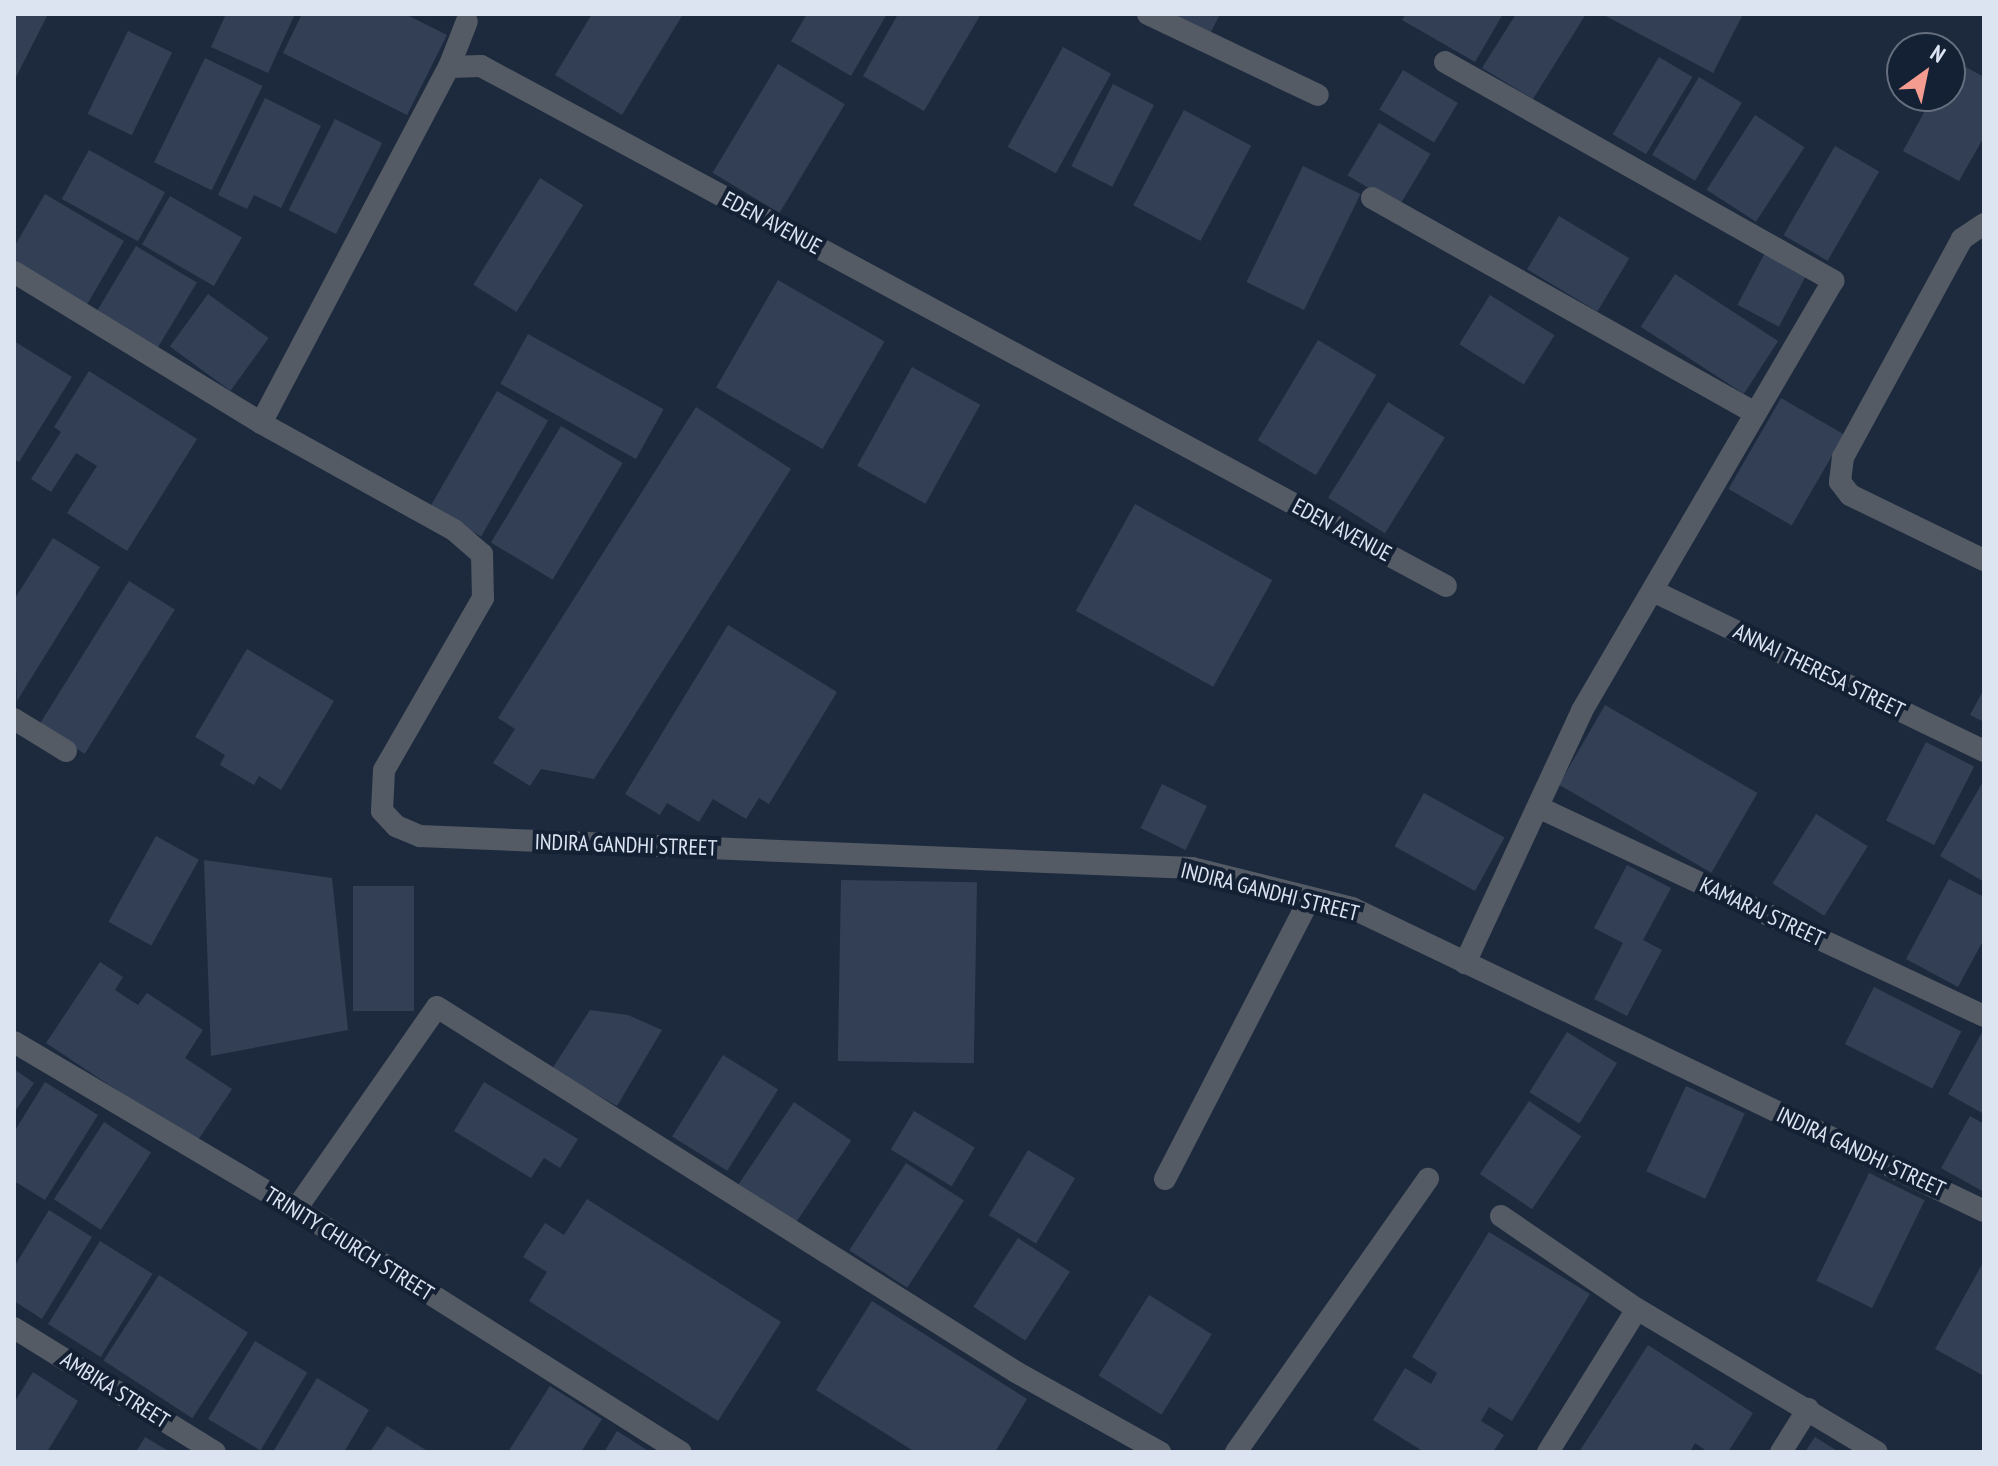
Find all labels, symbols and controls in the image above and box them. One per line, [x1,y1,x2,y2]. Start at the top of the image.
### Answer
north arrow [1886,32,1966,112]
text: N [1925,39,1951,69]
street label: EDEN AVENUE [718,186,826,260]
street label: EDEN AVENUE [1288,493,1396,567]
street label: ANNAI THERESA STREET [1729,618,1909,724]
street label: INDIRA GANDHI STREET [534,829,718,861]
street label: INDIRA GANDHI STREET [1178,857,1362,927]
street label: KAMARAJ STREET [1696,872,1828,952]
street label: INDIRA GANDHI STREET [1772,1101,1950,1203]
street label: TRINITY CHURCH STREET [259,1181,439,1307]
street label: AMBIKA STREET [56,1346,174,1434]

